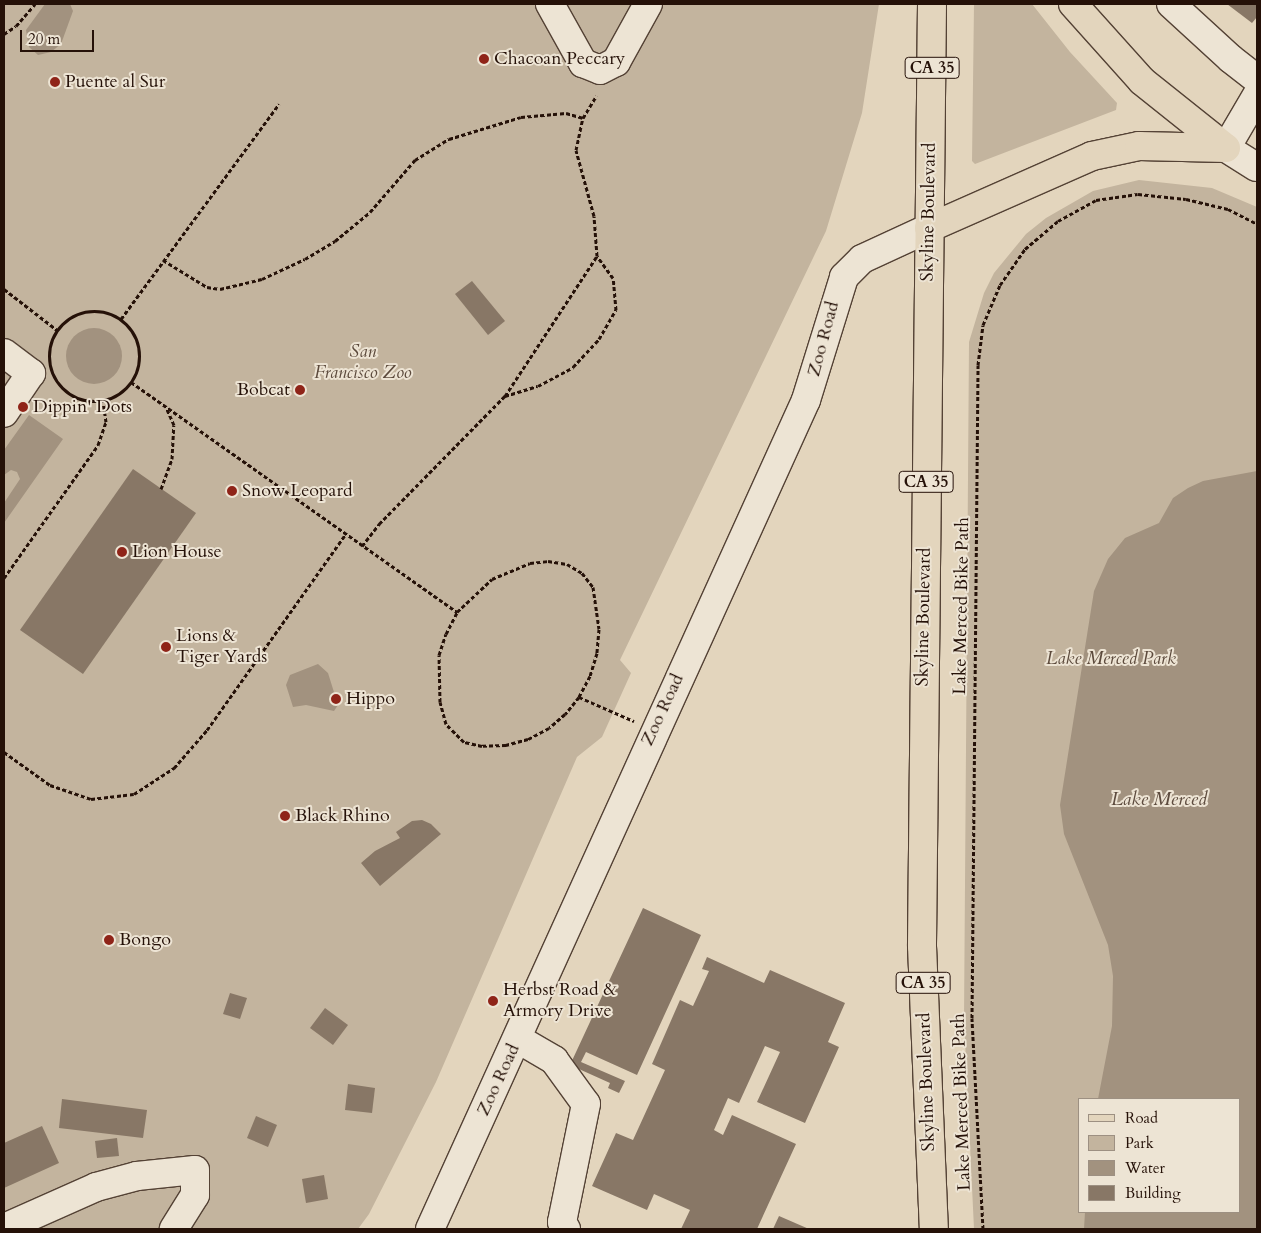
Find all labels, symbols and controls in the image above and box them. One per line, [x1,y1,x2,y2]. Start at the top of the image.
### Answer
scale bar [22,20,96,52]
text: 20 m [28,29,60,49]
place label: Chacoan Peccary [494,48,625,70]
marker: Chacoan Peccary [478,53,490,65]
road number: CA 35 [904,54,960,82]
place label: Puente al Sur [65,71,165,93]
marker: Puente al Sur [49,76,61,88]
street label: Skyline Boulevard [917,142,941,282]
street label: Zoo Road [804,299,844,379]
park label: San Francisco Zoo [314,342,412,384]
place label: Bobcat [237,379,290,401]
marker: Bobcat [294,384,306,396]
place label: Dippin' Dots [33,396,132,418]
marker: Dippin' Dots [17,401,29,413]
road number: CA 35 [898,468,954,496]
place label: Snow Leopard [242,480,353,502]
marker: Snow Leopard [226,485,238,497]
street label: Lake Merced Bike Path [950,517,974,695]
place label: Lion House [132,541,222,563]
marker: Lion House [116,546,128,558]
street label: Skyline Boulevard [912,547,936,687]
place label: Lions & Tiger Yards [176,626,267,669]
marker: Lions & Tiger Yards [160,641,172,653]
park label: Lake Merced Park [1046,648,1176,670]
street label: Zoo Road [637,671,689,749]
place label: Hippo [346,688,395,710]
marker: Hippo [330,693,342,705]
water label: Lake Merced [1111,789,1207,811]
place label: Black Rhino [295,805,390,827]
marker: Black Rhino [279,810,291,822]
place label: Bongo [119,929,171,951]
marker: Bongo [103,934,115,946]
road number: CA 35 [896,970,950,996]
place label: Herbst Road & Armory Drive [503,980,617,1022]
marker: Herbst Road & Armory Drive [487,995,499,1007]
street label: Skyline Boulevard [914,1012,940,1152]
street label: Lake Merced Bike Path [948,1013,976,1191]
street label: Zoo Road [473,1041,525,1119]
legend [1078,1098,1241,1213]
text: Road [1125,1108,1158,1128]
text: Park [1125,1133,1154,1153]
text: Water [1125,1158,1165,1178]
text: Building [1125,1183,1181,1203]

